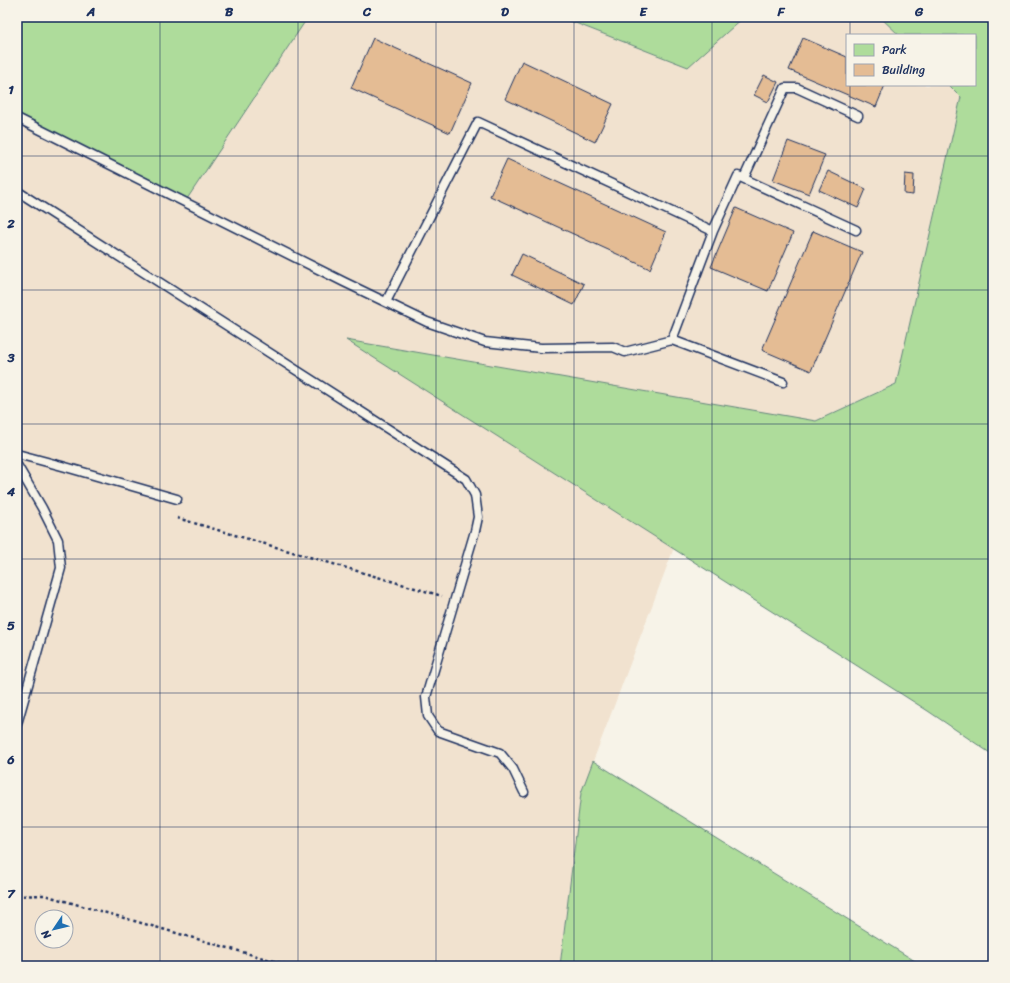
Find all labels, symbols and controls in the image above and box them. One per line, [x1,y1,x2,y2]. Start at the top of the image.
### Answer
text: A [86,0,95,23]
text: B [225,0,234,23]
text: C [362,0,372,23]
text: D [501,0,509,23]
text: E [639,0,648,23]
text: F [776,0,785,23]
text: G [914,0,924,23]
legend [846,34,976,86]
text: Park [882,39,907,61]
text: Building [882,59,925,81]
text: 1 [8,78,14,101]
text: 2 [6,212,15,235]
text: 3 [6,346,15,369]
text: 4 [6,480,16,503]
text: 5 [7,614,15,637]
text: 6 [6,748,15,771]
text: 7 [7,882,16,905]
north arrow [34,909,74,949]
text: N [36,926,57,944]

